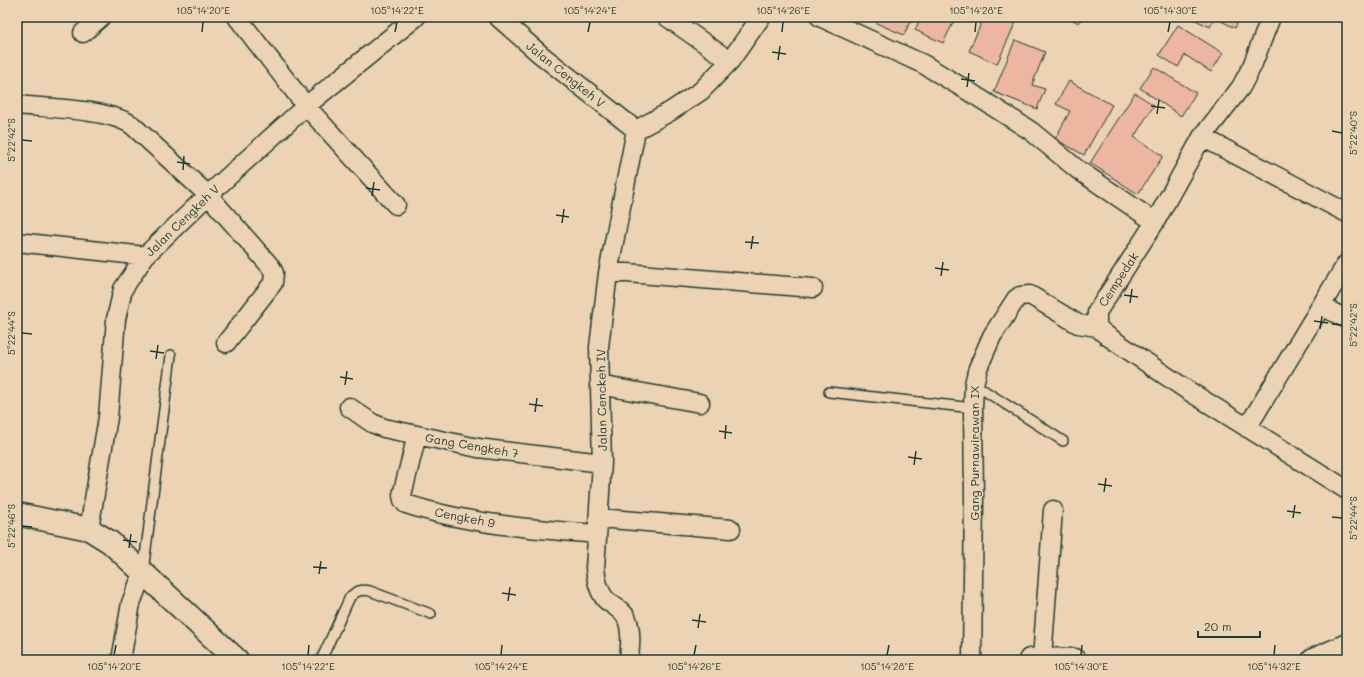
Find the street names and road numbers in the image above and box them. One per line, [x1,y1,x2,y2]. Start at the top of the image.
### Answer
street label: Jalan Cengkeh V [523,37,609,111]
street label: Jalan Cengkeh V [142,180,223,259]
street label: Cempedak [1094,249,1142,309]
street label: Jalan Cenckeh IV [592,349,610,451]
street label: Gang Purnawirawan IX [966,386,982,520]
street label: Gang Cengkeh 7 [424,429,520,461]
street label: Cengkeh 9 [433,503,497,531]

